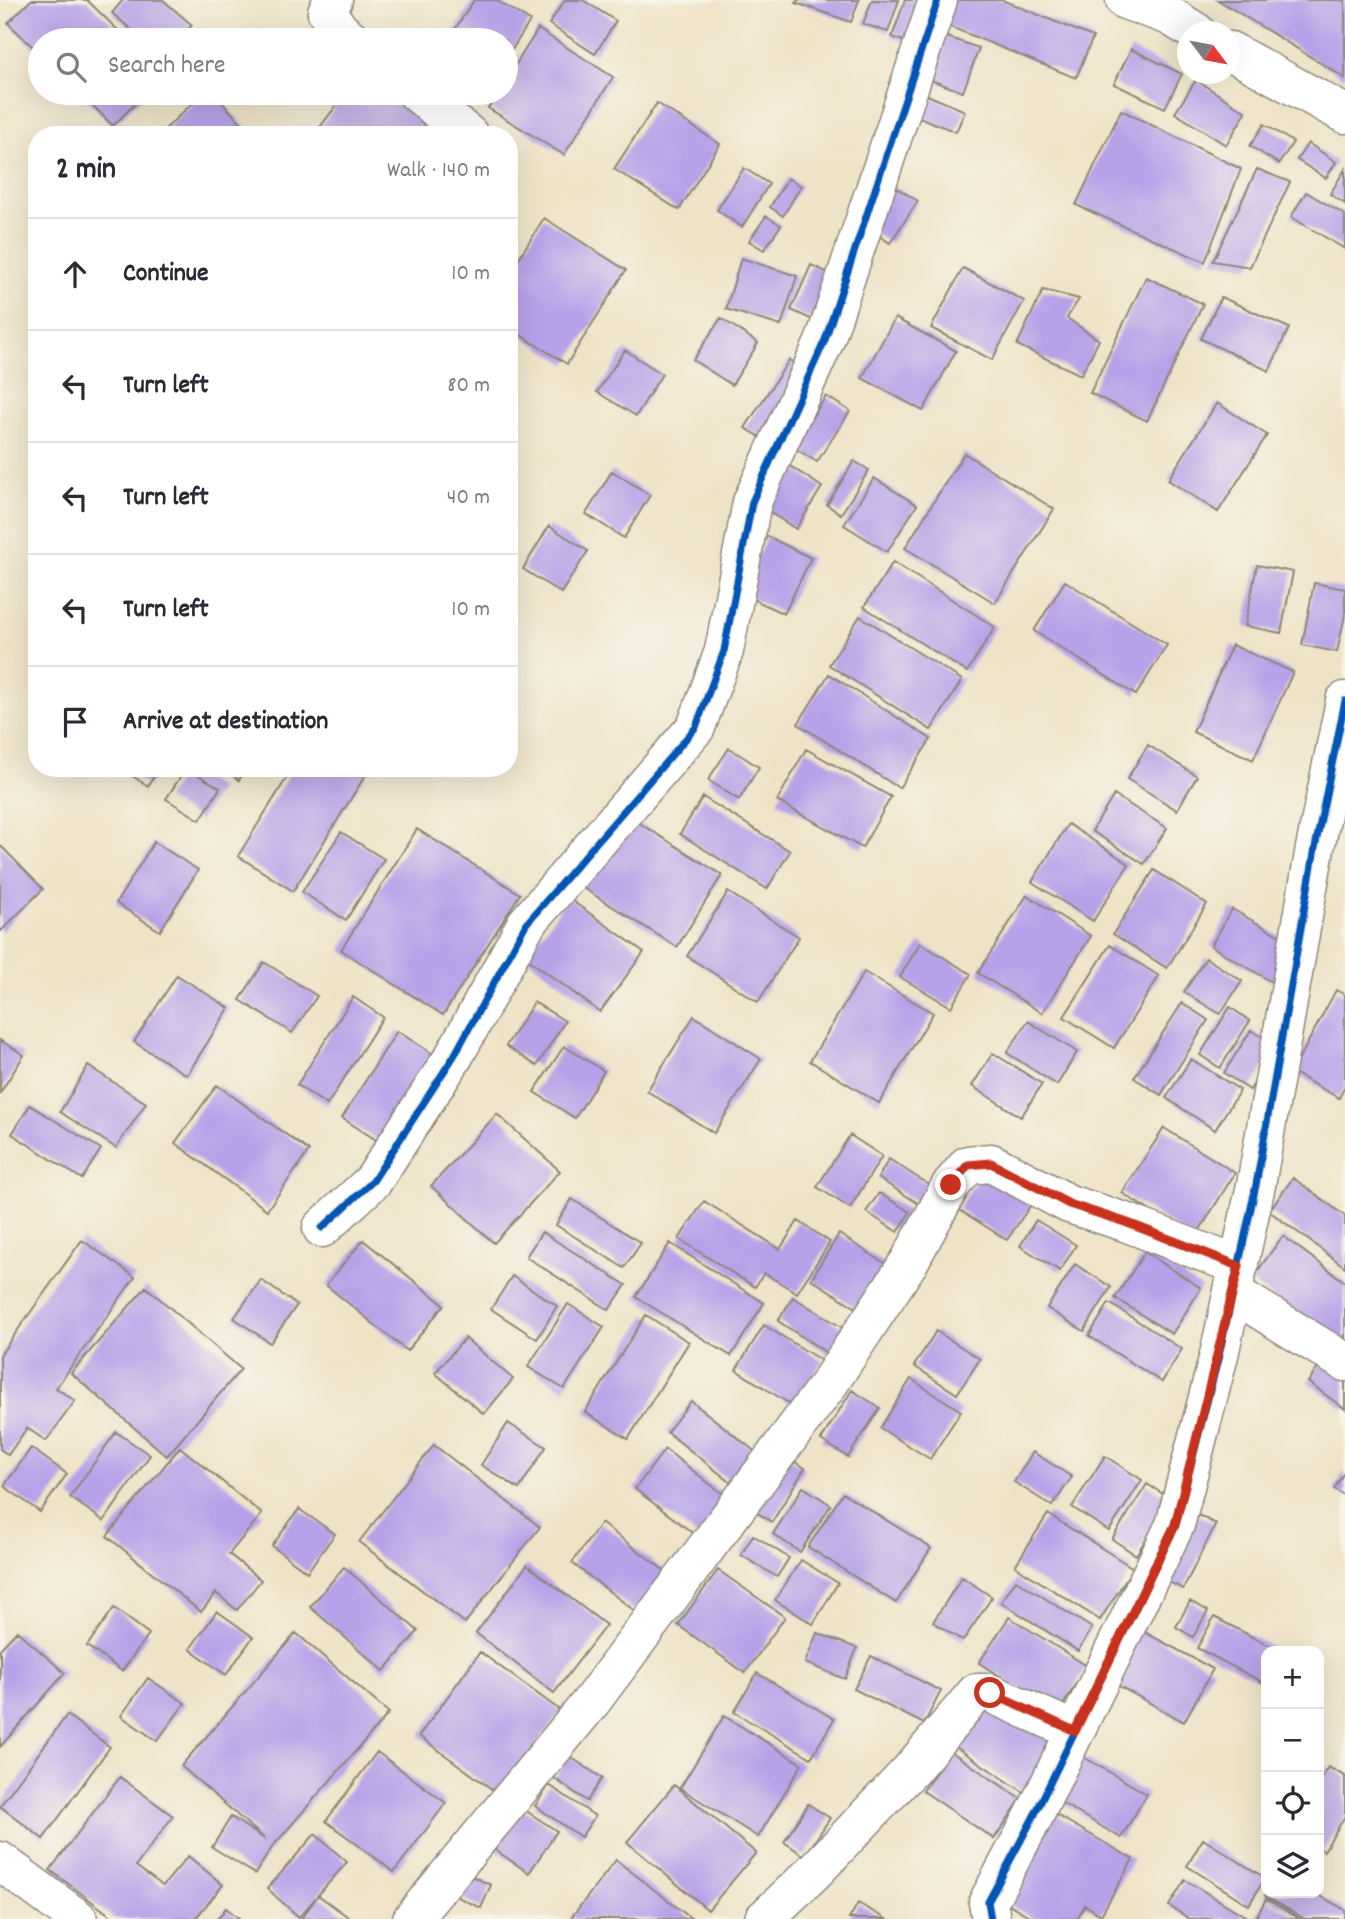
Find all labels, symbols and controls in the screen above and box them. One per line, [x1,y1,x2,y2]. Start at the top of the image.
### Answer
north arrow [1177,21,1240,84]
search box [28,28,518,105]
icon: search [52,48,90,86]
text: Search here [108,48,226,85]
text: 2 min [56,150,116,193]
text: Walk · 140 m [387,155,490,188]
icon: ahead [56,255,94,293]
text: Continue [123,256,208,293]
text: 10 m [451,258,490,291]
icon: left [56,367,94,405]
text: Turn left [123,368,209,405]
text: 80 m [447,370,490,403]
icon: left [56,479,94,517]
text: Turn left [123,480,209,517]
text: 40 m [447,482,490,515]
icon: left [56,591,94,629]
text: Turn left [123,592,209,629]
text: 10 m [451,594,490,627]
icon: arrive [56,703,94,741]
text: Arrive at destination [123,704,328,741]
route end [935,1169,966,1200]
map controls [1261,1646,1324,1898]
button: + [1261,1646,1324,1709]
route start [974,1677,1005,1708]
button: − [1261,1709,1324,1772]
button: locate [1261,1772,1324,1835]
button: layers [1261,1835,1324,1898]

